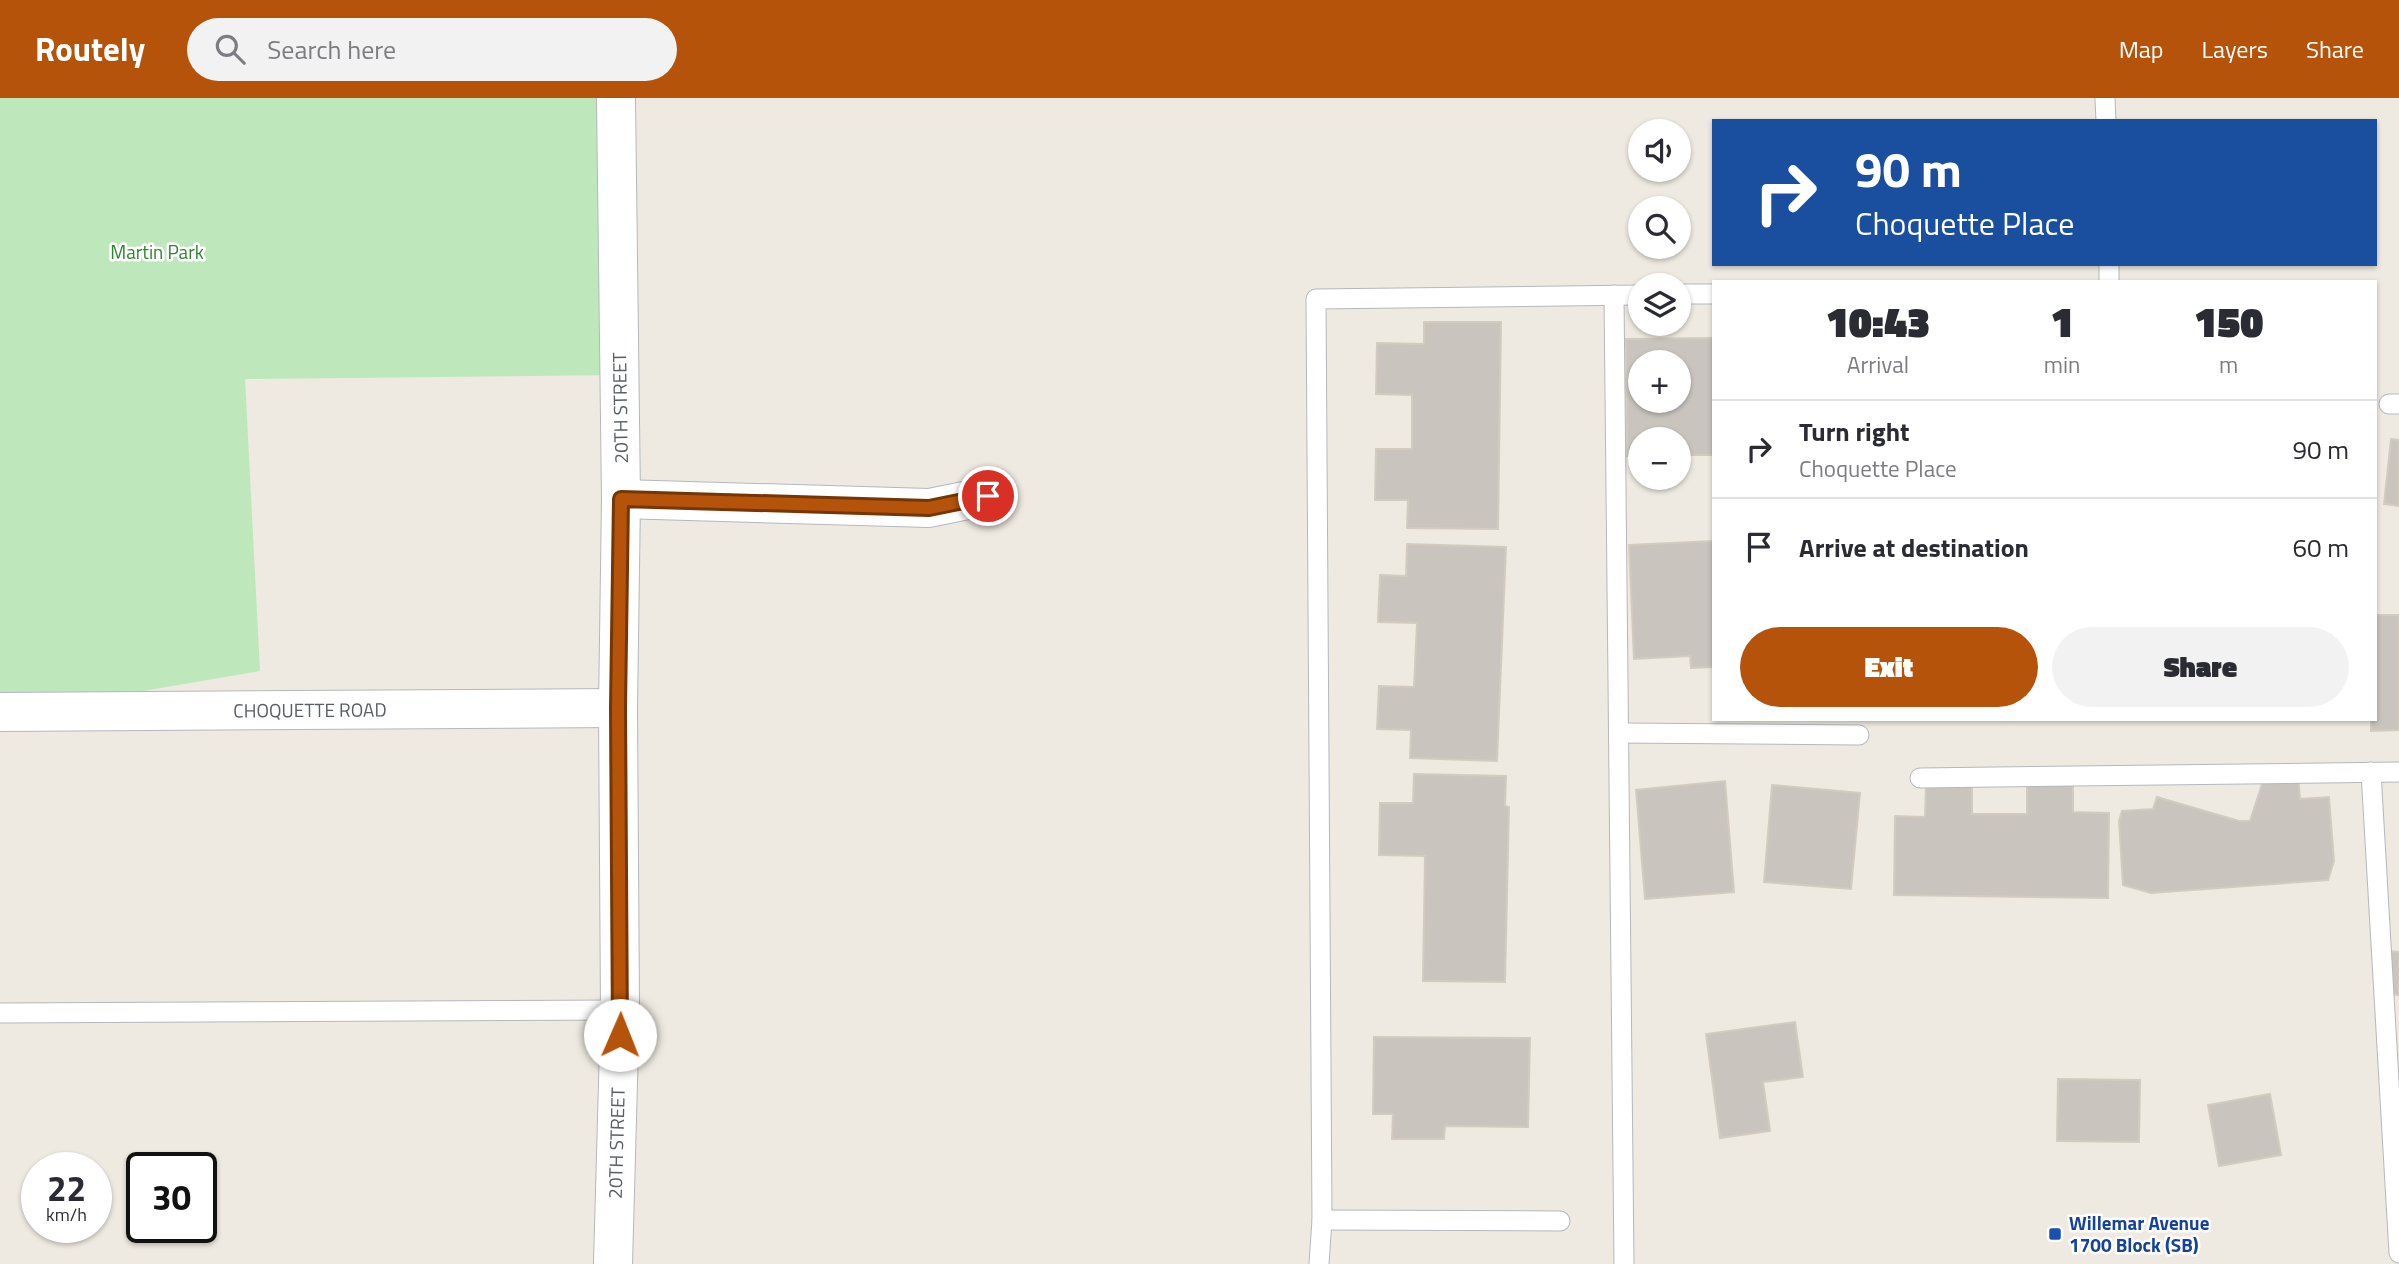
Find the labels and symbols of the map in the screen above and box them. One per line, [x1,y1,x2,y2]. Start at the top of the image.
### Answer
park label: Martin Park [110,237,204,266]
street label: 20TH STREET [604,352,635,464]
pin [958,466,1018,526]
street label: CHOQUETTE ROAD [233,694,387,724]
position arrow [583,998,657,1072]
street label: 20TH STREET [600,1087,632,1199]
speed limit sign: 30 [126,1152,217,1243]
place label: Willemar Avenue 1700 Block (SB) [2069,1208,2210,1259]
marker: Willemar Avenue 1700 Block (SB) [2047,1226,2063,1242]

